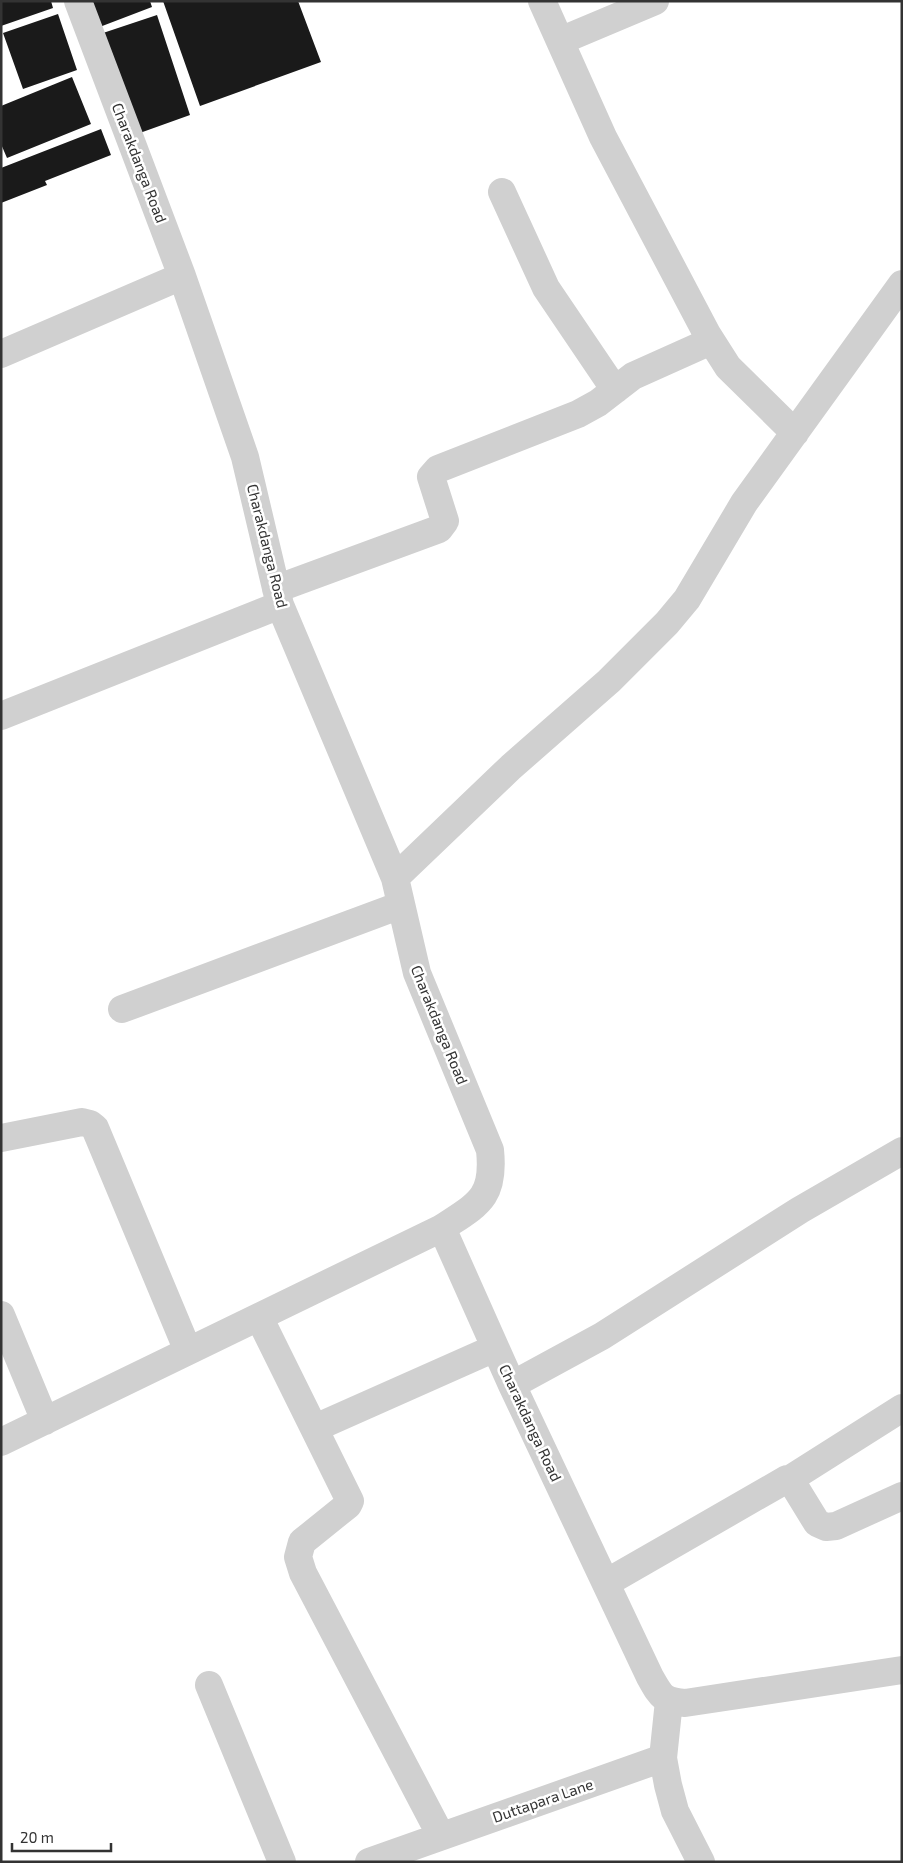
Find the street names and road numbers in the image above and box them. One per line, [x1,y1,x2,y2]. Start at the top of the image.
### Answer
street label: Charakdanga Road [109,100,171,225]
street label: Charakdanga Road [244,482,292,610]
street label: Charakdanga Road [408,962,472,1087]
street label: Charakdanga Road [496,1361,566,1484]
street label: Duttapara Lane [490,1774,595,1826]

